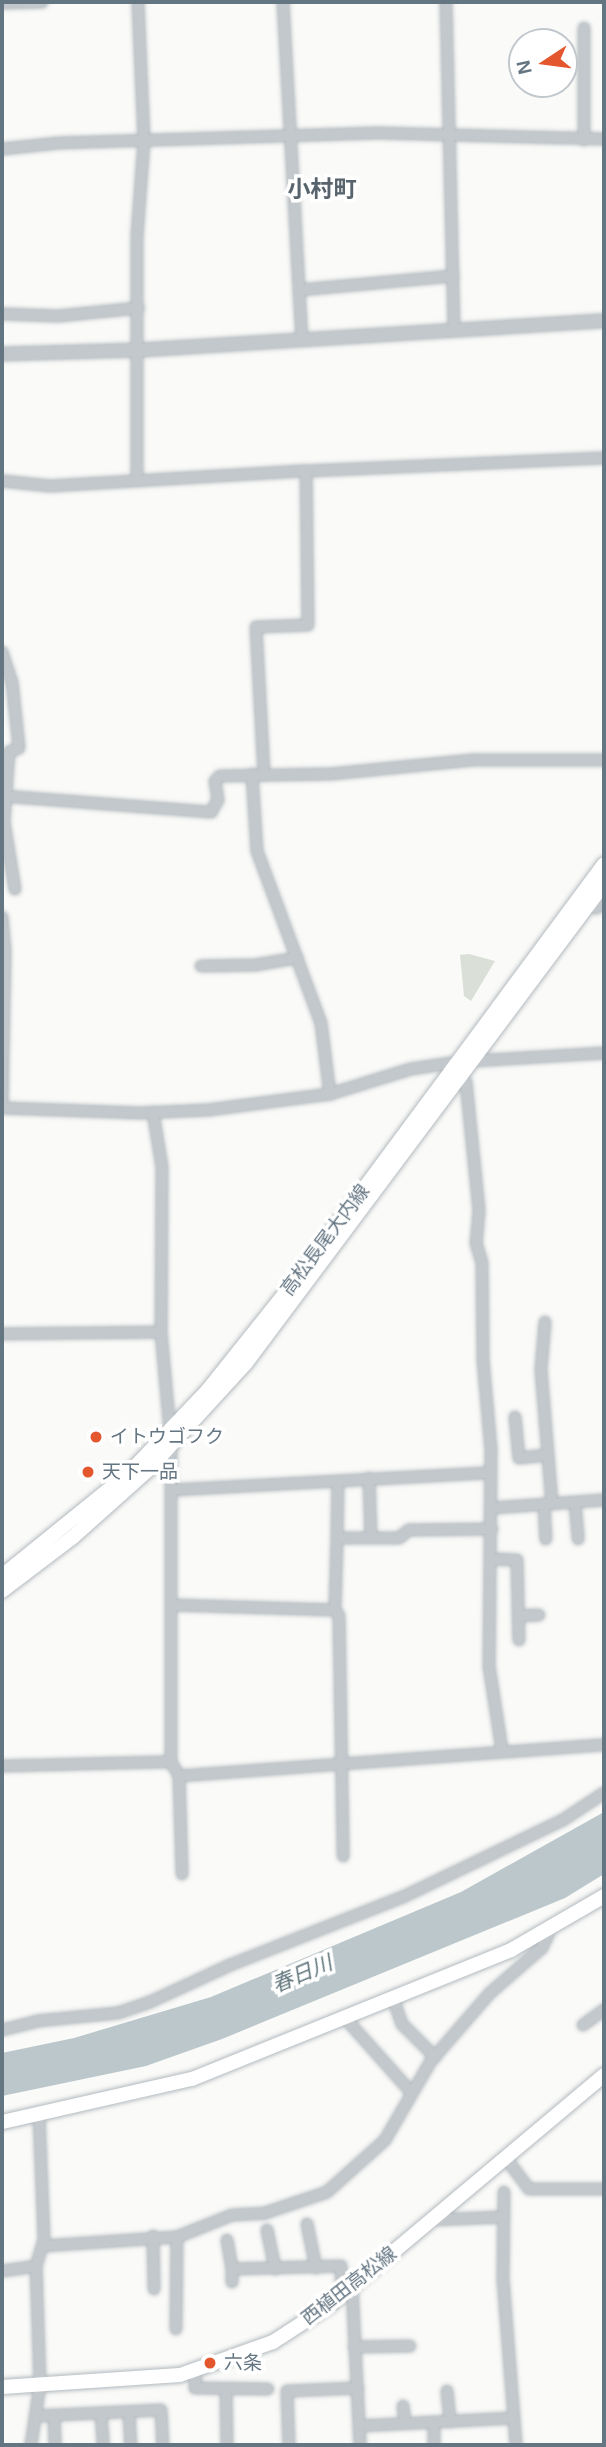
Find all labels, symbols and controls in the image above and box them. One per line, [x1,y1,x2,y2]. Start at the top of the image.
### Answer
north arrow [508,28,578,98]
text: N [512,58,536,76]
district label: 小村町 [288,175,356,203]
street label: 高松長尾大内線 [276,1180,374,1300]
place label: イトウゴフク [110,1426,224,1448]
marker: イトウゴフク [88,1429,104,1445]
place label: 天下一品 [102,1461,178,1483]
marker: 天下一品 [80,1464,96,1480]
water label: 春日川 [268,1950,336,1998]
street label: 西植田高松線 [297,2242,401,2330]
place label: 六条 [224,2352,262,2374]
marker: 六条 [202,2355,218,2371]

